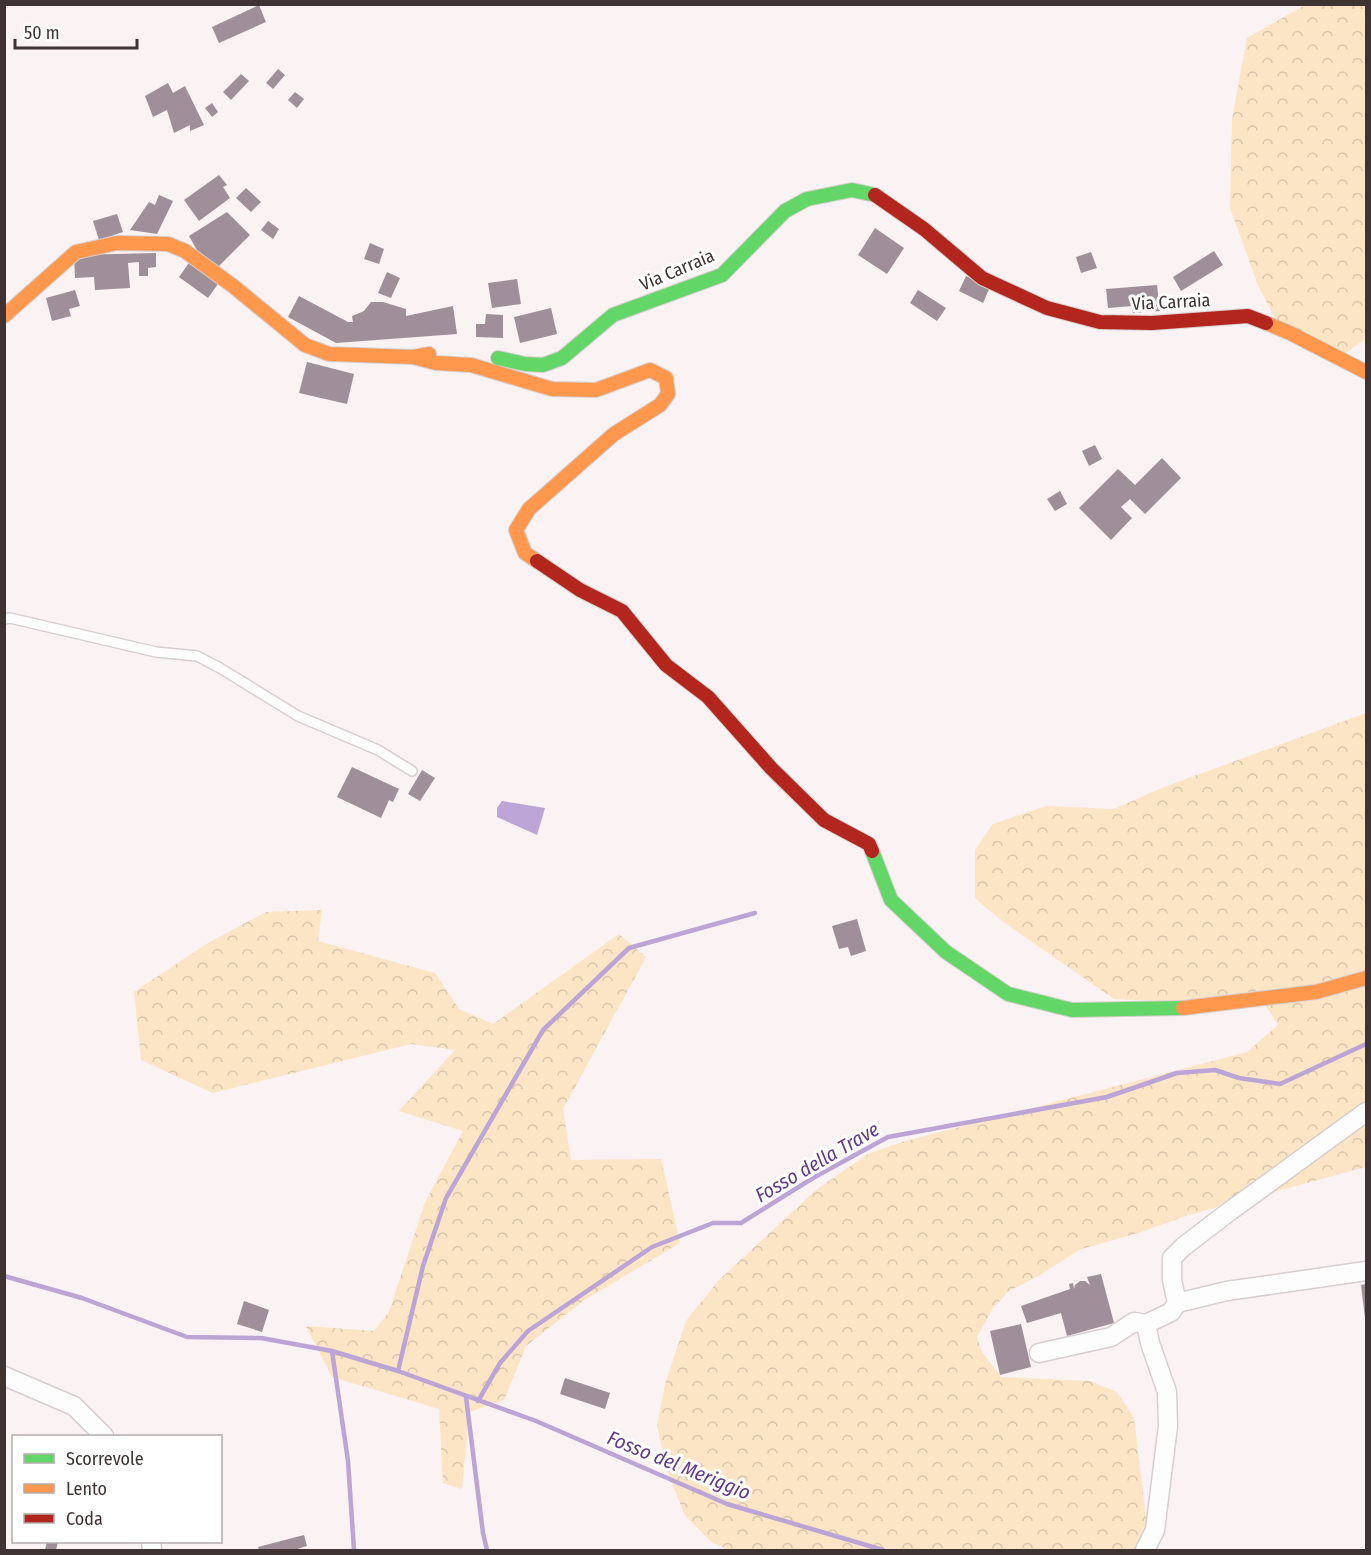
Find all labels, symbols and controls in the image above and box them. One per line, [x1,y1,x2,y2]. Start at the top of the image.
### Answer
scale bar [15,12,136,50]
text: 50 m [24,22,60,44]
street label: Via Carraia [636,244,718,296]
street label: Via Carraia [1131,289,1211,315]
water label: Fosso della Trave [751,1117,884,1207]
water label: Fosso del Meriggio [604,1425,754,1505]
legend [12,1435,222,1543]
text: Scorrevole [66,1448,144,1470]
text: Lento [66,1478,107,1500]
text: Coda [66,1508,103,1530]

